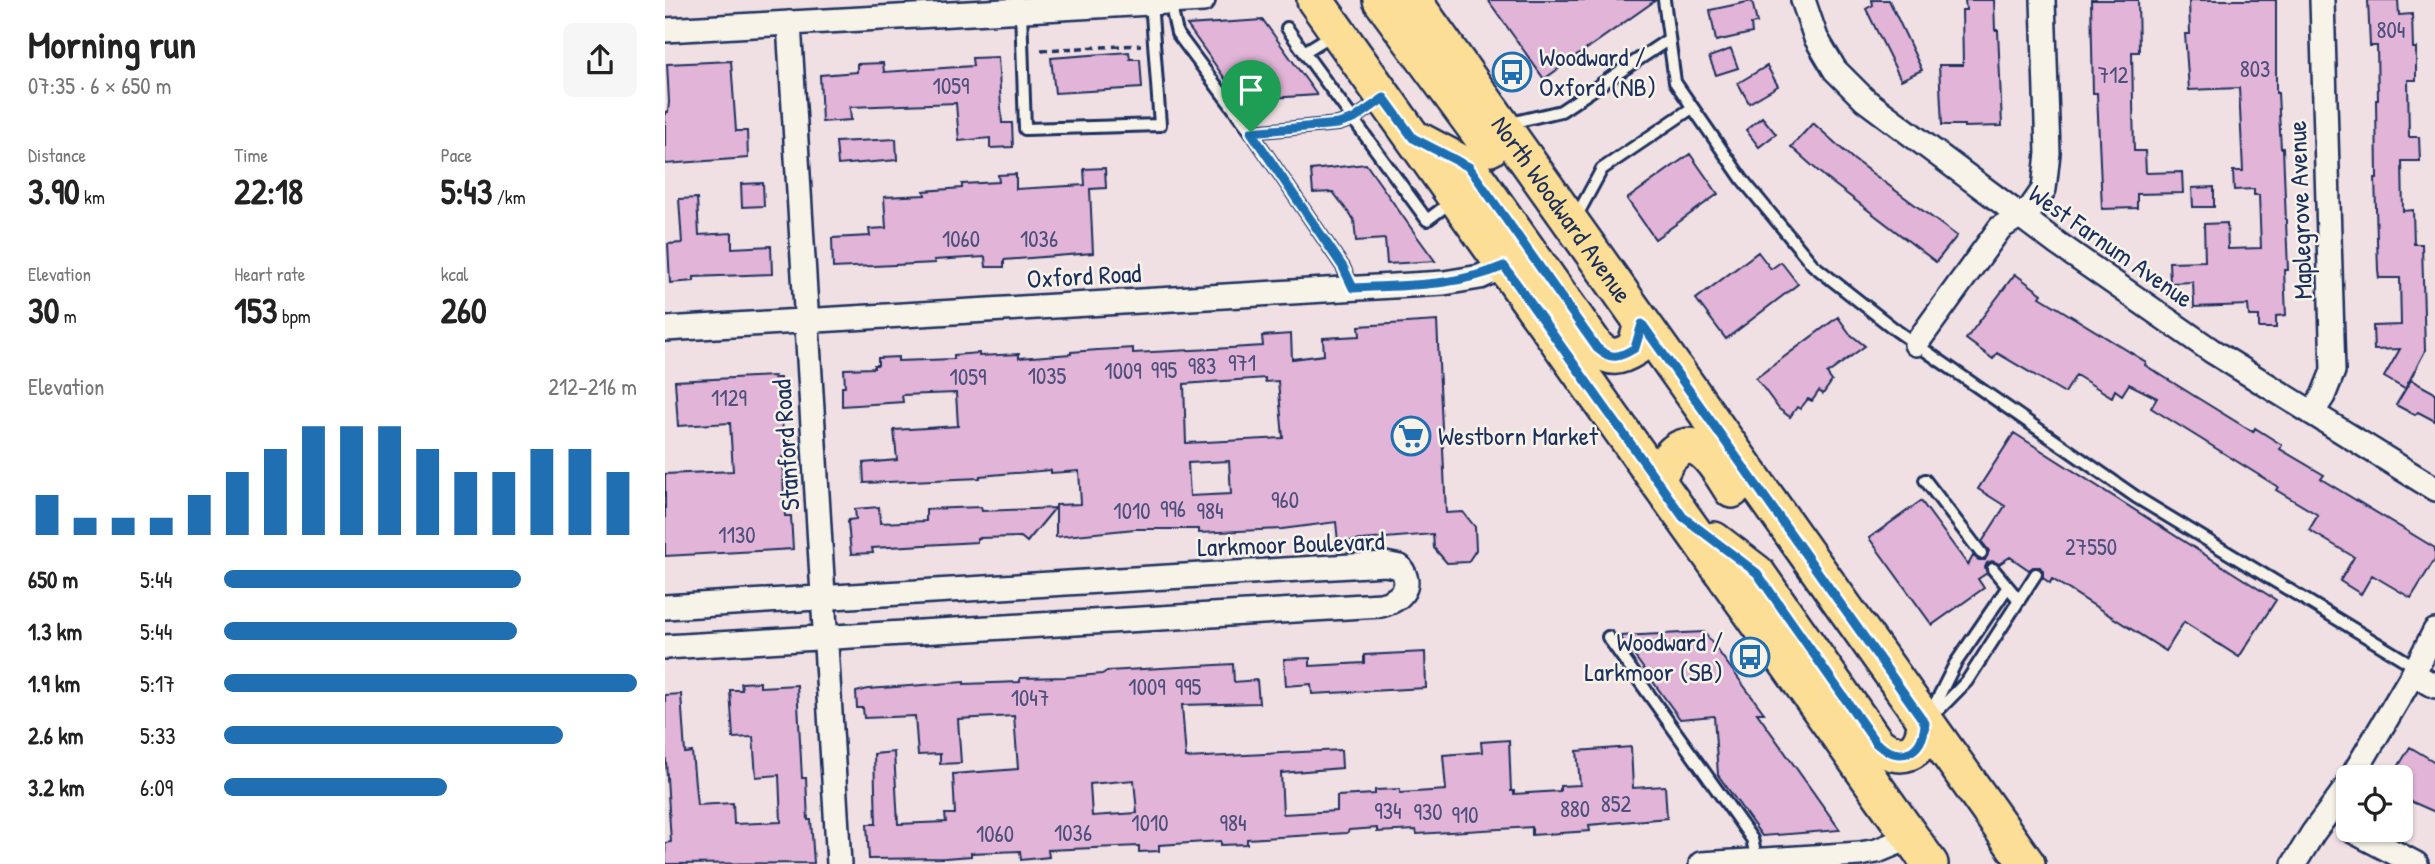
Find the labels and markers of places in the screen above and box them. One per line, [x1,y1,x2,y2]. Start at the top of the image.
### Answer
place label: Woodward / Oxford (NB) [1539,39,1656,104]
bus stop icon: Woodward / Oxford (NB) [1491,51,1533,93]
pin [1221,60,1281,132]
supermarket icon: Westborn Market [1390,415,1432,457]
place label: Westborn Market [1438,418,1599,453]
place label: Woodward / Larkmoor (SB) [1584,624,1723,689]
bus stop icon: Woodward / Larkmoor (SB) [1729,636,1771,678]

